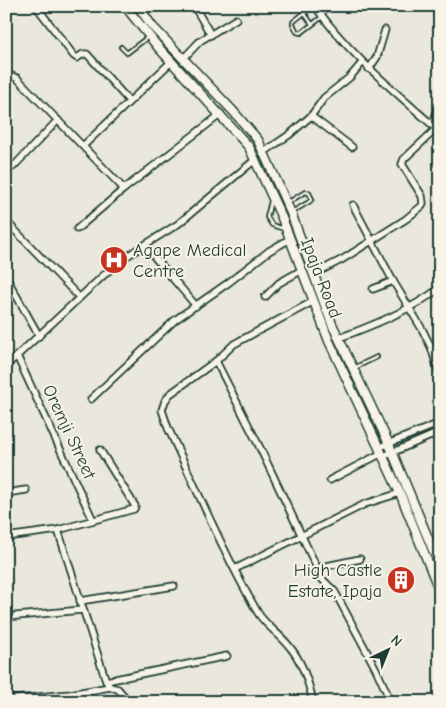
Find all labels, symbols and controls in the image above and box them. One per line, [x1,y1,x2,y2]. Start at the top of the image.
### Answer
street label: Ipaja Road [296,235,346,321]
place label: Agape Medical Centre [133,240,247,282]
hospital icon: Agape Medical Centre [99,245,129,275]
street label: Oremji Street [38,381,100,483]
place label: High Castle Estate, Ipaja [288,560,382,602]
building icon: High Castle Estate, Ipaja [386,565,416,595]
north arrow [364,626,414,676]
text: N [387,632,406,650]

